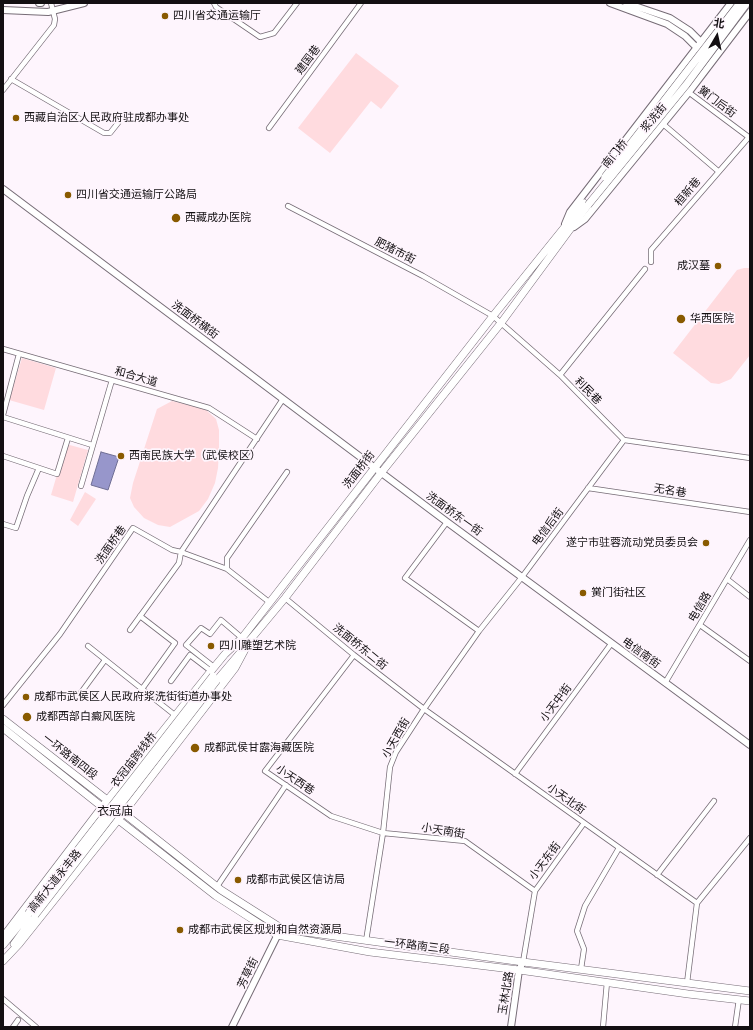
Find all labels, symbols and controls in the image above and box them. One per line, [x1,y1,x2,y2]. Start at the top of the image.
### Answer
place label: 四川省交通运输厅 [173,9,261,23]
marker: 四川省交通运输厅 [160,11,170,21]
north arrow [697,16,737,56]
text: 北 [713,16,725,31]
street label: 建国巷 [293,43,323,77]
street label: 黉门后街 [695,83,739,121]
street label: 浆洗街 [638,101,670,135]
place label: 西藏自治区人民政府驻成都办事处 [24,111,189,125]
marker: 西藏自治区人民政府驻成都办事处 [11,113,21,123]
street label: 南门桥 [599,137,631,171]
street label: 桓新巷 [672,175,704,209]
place label: 四川省交通运输厅公路局 [76,188,197,202]
marker: 四川省交通运输厅公路局 [63,190,73,200]
place label: 西藏成办医院 [185,211,251,225]
marker: 西藏成办医院 [170,212,182,224]
street label: 肥猪市街 [372,235,418,267]
place label: 成汉墓 [677,259,710,273]
marker: 成汉墓 [713,261,723,271]
street label: 洗面桥横街 [169,298,221,342]
place label: 华西医院 [690,312,734,326]
marker: 华西医院 [675,313,687,325]
street label: 和合大道 [113,365,159,389]
street label: 利民巷 [572,375,604,407]
place label: 西南民族大学（武侯校区） [129,449,261,463]
street label: 洗面桥街 [340,449,378,491]
marker: 西南民族大学（武侯校区） [116,451,126,461]
street label: 无名巷 [653,482,687,500]
street label: 洗面桥东一街 [423,489,485,539]
street label: 电信后街 [529,505,567,549]
street label: 洗面桥巷 [93,523,129,567]
place label: 遂宁市驻蓉流动党员委员会 [566,536,698,550]
marker: 遂宁市驻蓉流动党员委员会 [701,538,711,548]
place label: 黉门街社区 [591,586,646,600]
marker: 黉门街社区 [578,588,588,598]
street label: 电信路 [686,589,714,625]
street label: 洗面桥东二街 [330,621,390,673]
street label: 电信南街 [619,635,663,671]
place label: 四川雕塑艺术院 [219,639,296,653]
marker: 四川雕塑艺术院 [206,641,216,651]
street label: 小天中街 [537,681,575,725]
place label: 成都市武侯区人民政府浆洗街街道办事处 [34,690,232,704]
marker: 成都市武侯区人民政府浆洗街街道办事处 [21,692,31,702]
place label: 成都西部白癜风医院 [36,710,135,724]
marker: 成都西部白癜风医院 [21,711,33,723]
street label: 小天西街 [379,716,413,760]
street label: 衣冠庙跨线桥 [108,730,160,790]
street label: 一环路南四段 [40,731,100,783]
place label: 成都武侯甘露海藏医院 [204,741,314,755]
marker: 成都武侯甘露海藏医院 [189,742,201,754]
street label: 小天西巷 [273,762,317,798]
street label: 小天北街 [544,781,588,817]
district label: 衣冠庙 [97,804,133,818]
street label: 小天南街 [420,821,466,841]
street label: 小天东街 [526,839,564,883]
street label: 高新大道永丰路 [26,847,84,915]
place label: 成都市武侯区信访局 [246,873,345,887]
marker: 成都市武侯区信访局 [233,875,243,885]
place label: 成都市武侯区规划和自然资源局 [188,923,342,937]
marker: 成都市武侯区规划和自然资源局 [175,925,185,935]
street label: 一环路南三段 [383,935,451,957]
street label: 芳草街 [235,955,261,991]
street label: 玉林北路 [496,970,516,1016]

